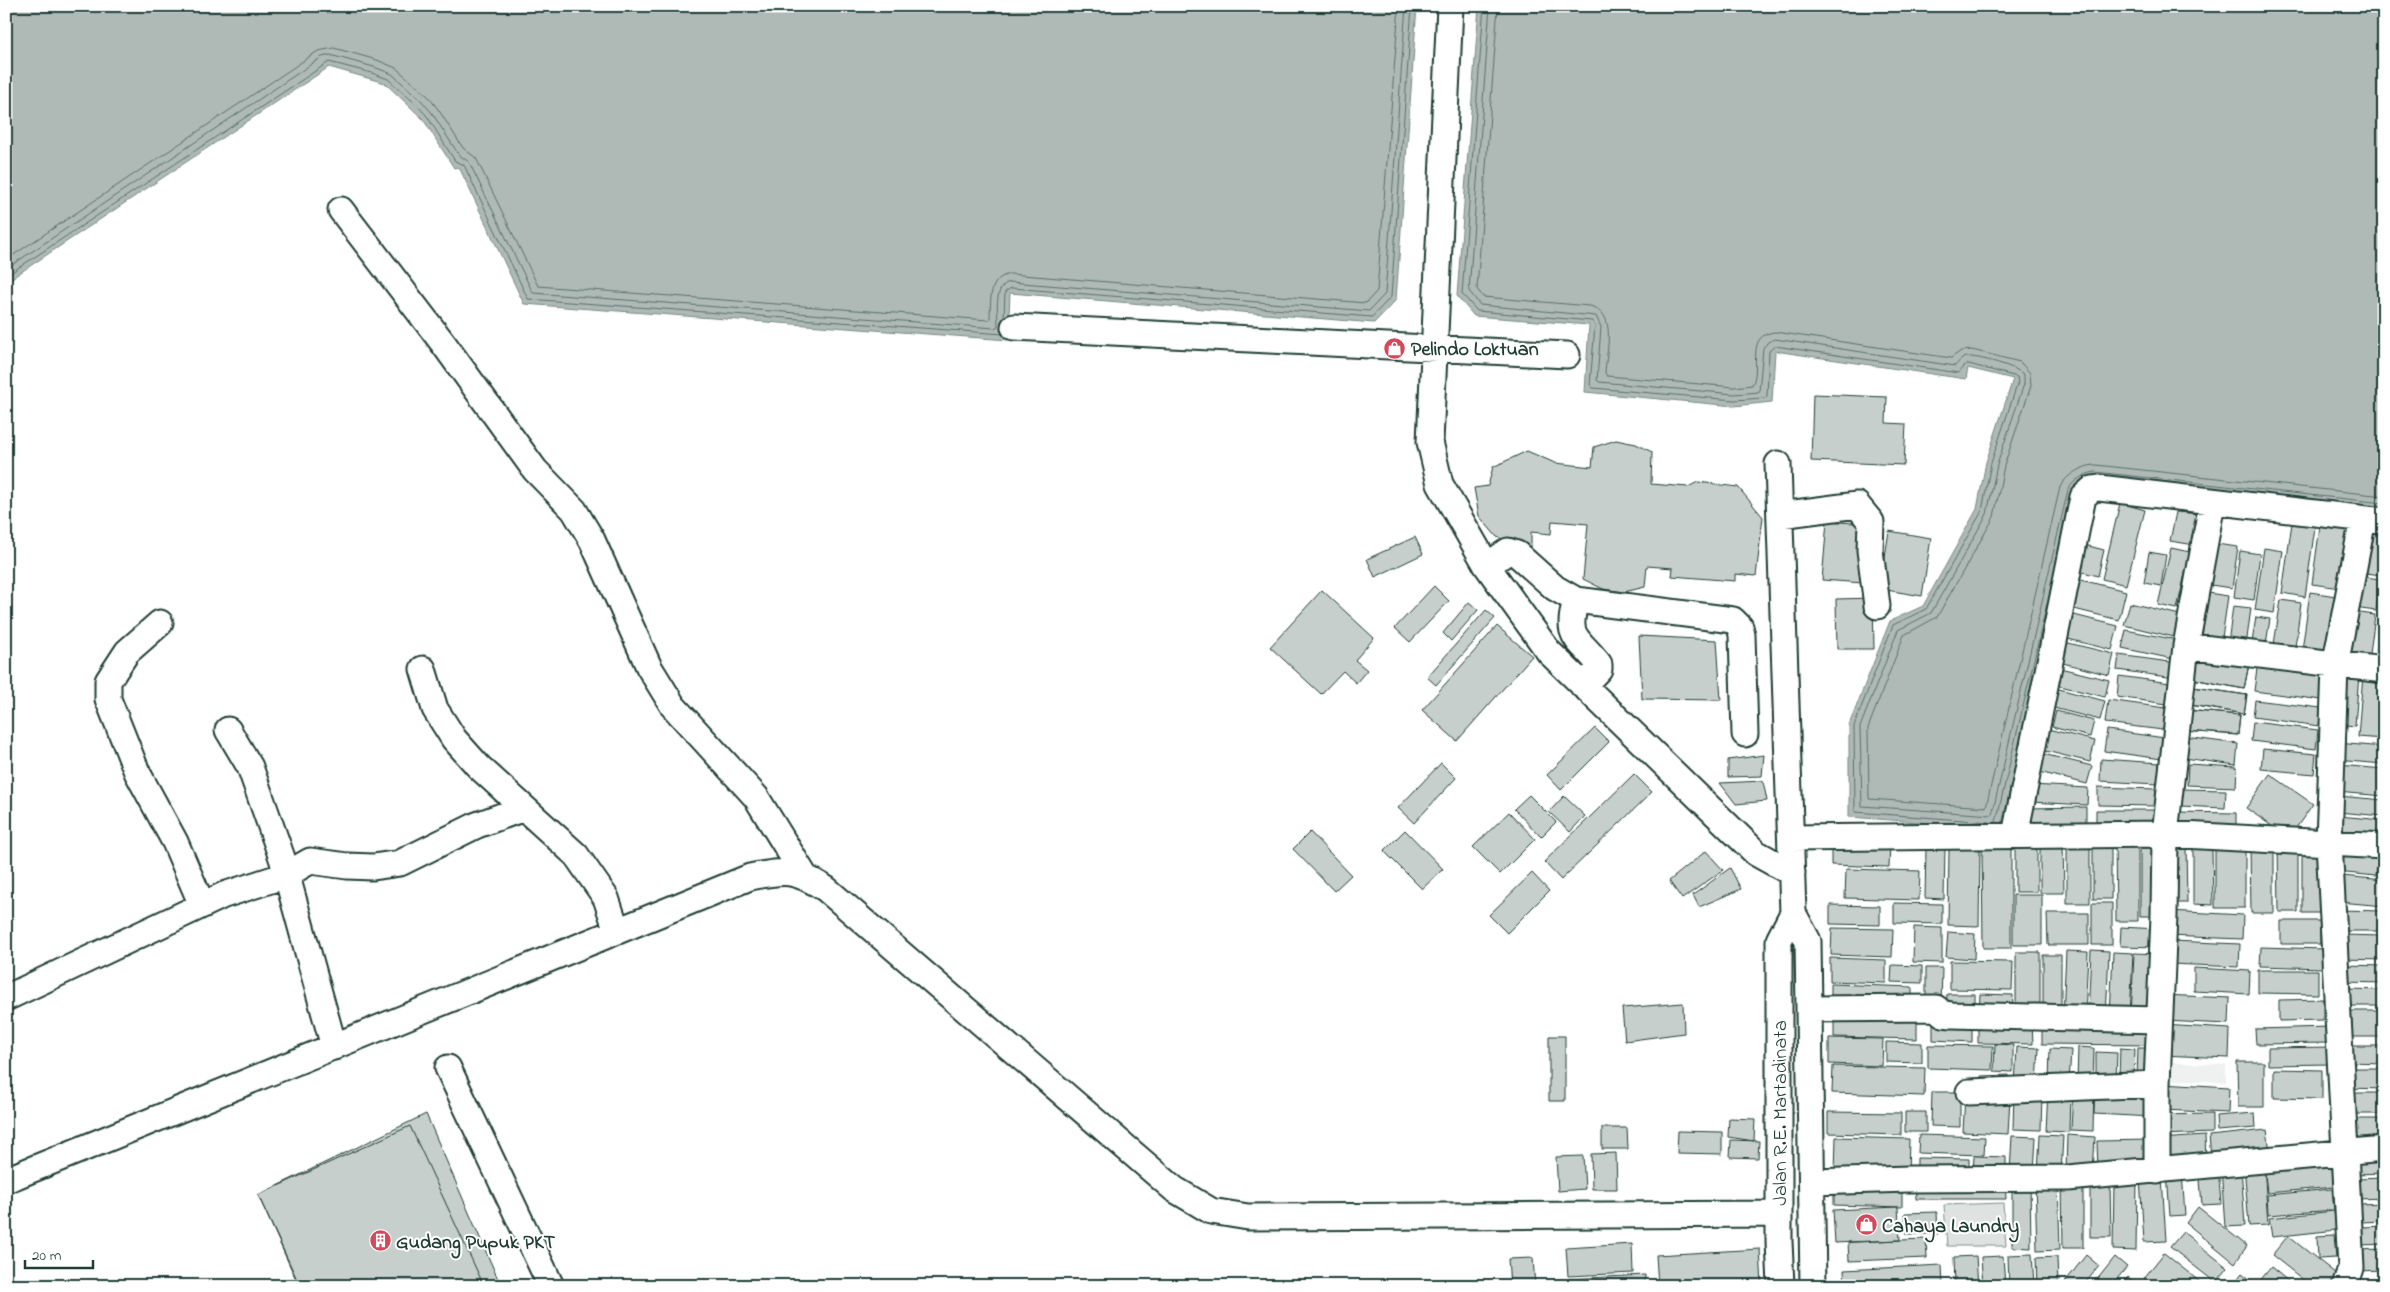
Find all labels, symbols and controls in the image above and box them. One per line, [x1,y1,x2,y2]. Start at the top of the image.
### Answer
shop icon: Pelindo Loktuan [1383,336,1407,360]
place label: Pelindo Loktuan [1411,336,1539,365]
street label: Jalan R.E. Martadinata [1767,1020,1796,1206]
shop icon: Cahaya Laundry [1854,1213,1878,1237]
place label: Cahaya Laundry [1882,1213,2019,1243]
building icon: Gudang Pupuk PKT [368,1229,392,1253]
place label: Gudang Pupuk PKT [396,1229,556,1259]
scale bar [25,1237,92,1269]
text: 20 m [32,1245,62,1267]

